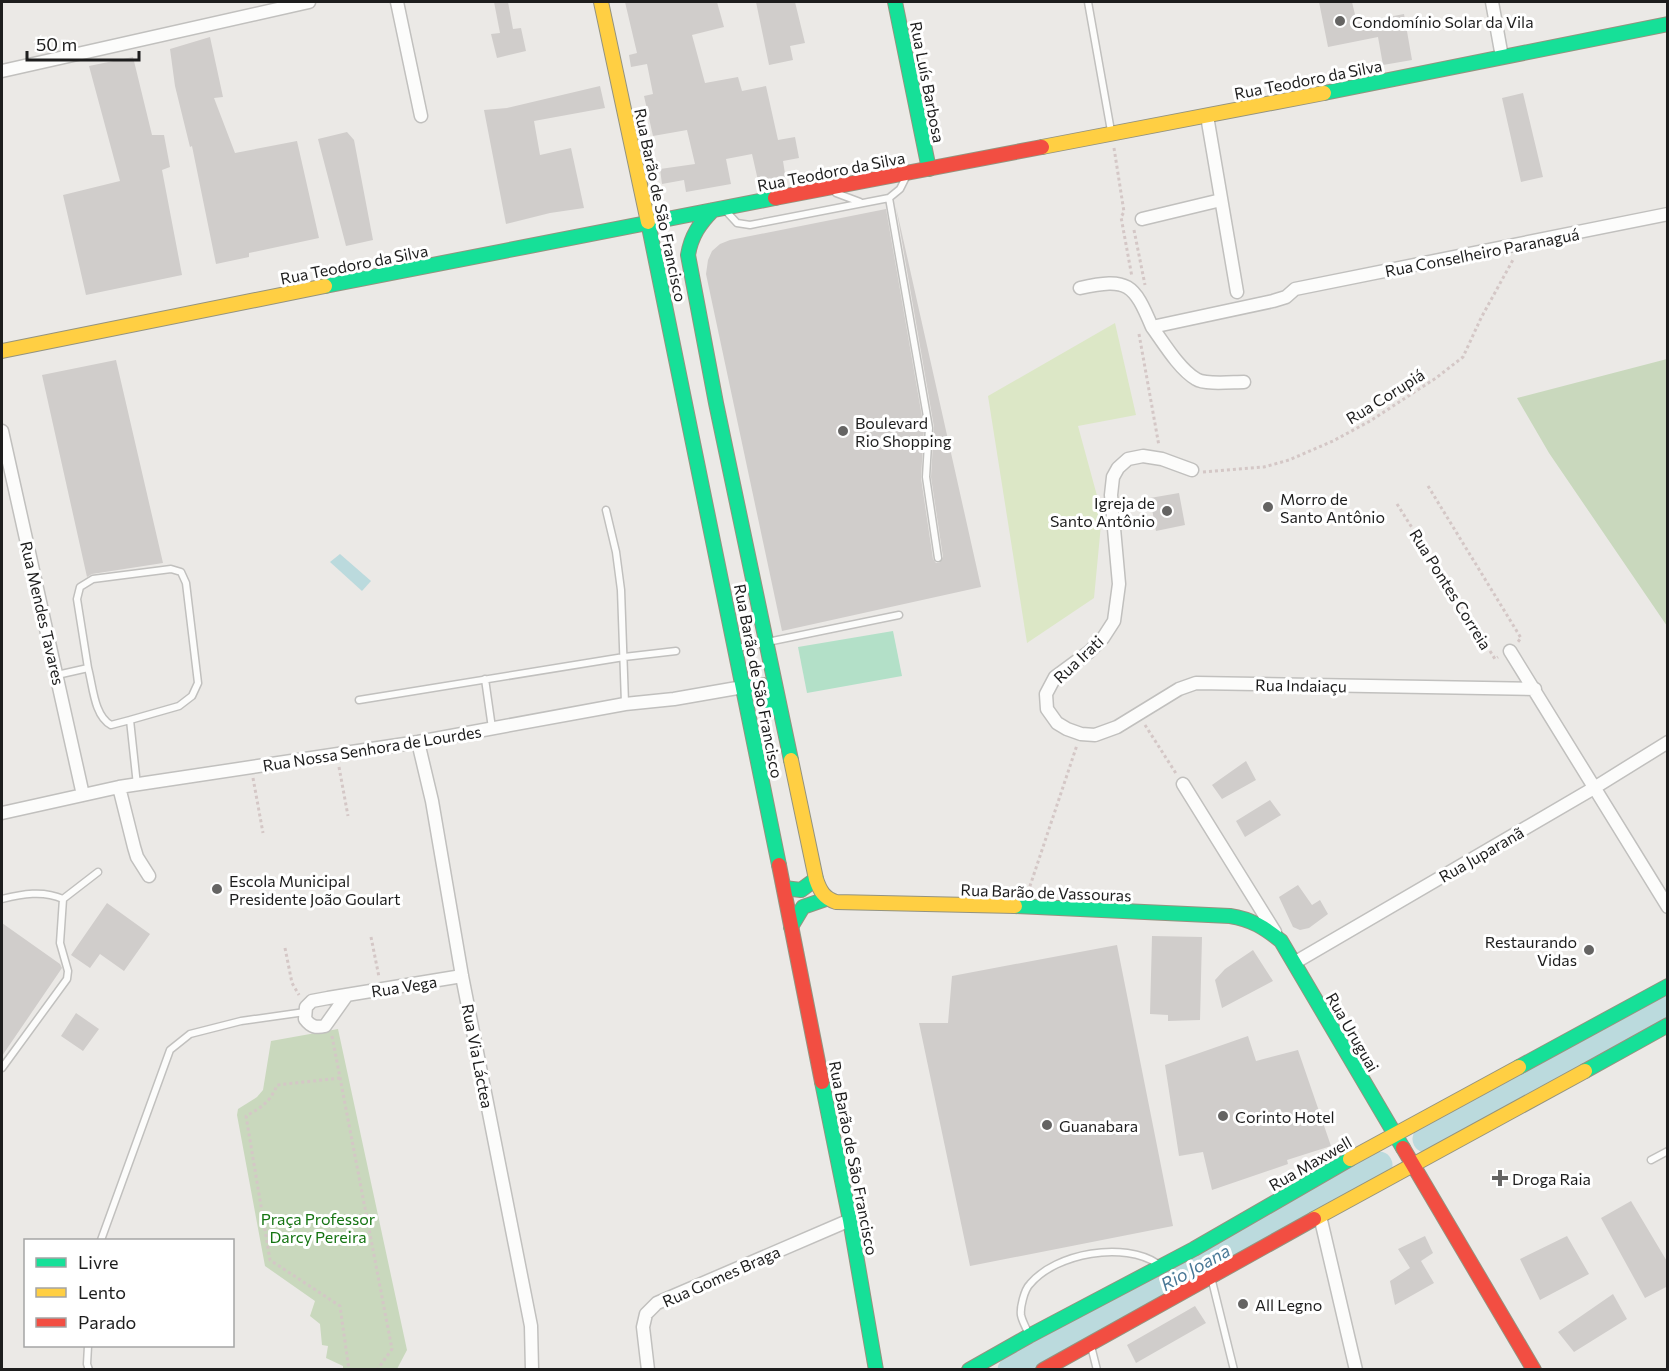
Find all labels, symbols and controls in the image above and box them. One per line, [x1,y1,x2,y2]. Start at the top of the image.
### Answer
place label: Condomínio Solar da Vila [1352,12,1534,31]
marker: Condomínio Solar da Vila [1333,14,1347,28]
street label: Rua Luís Barbosa [907,20,949,144]
scale bar [27,24,140,62]
text: 50 m [36,33,77,55]
street label: Rua Teodoro da Silva [1232,55,1384,103]
street label: Rua Barão de São Francisco [631,106,691,304]
street label: Rua Teodoro da Silva [755,147,907,195]
street label: Rua Conselheiro Paranaguá [1383,224,1581,280]
street label: Rua Teodoro da Silva [278,240,430,288]
street label: Rua Corupiá [1342,364,1428,428]
place label: Boulevard Rio Shopping [855,413,952,450]
marker: Boulevard Rio Shopping [836,424,850,438]
place label: Morro de Santo Antônio [1280,489,1385,526]
place label: Igreja de Santo Antônio [1050,493,1155,530]
marker: Morro de Santo Antônio [1261,500,1275,514]
marker: Igreja de Santo Antônio [1160,504,1174,518]
street label: Rua Pontes Correia [1406,525,1496,653]
street label: Rua Mendes Tavares [17,539,69,687]
street label: Rua Barão de São Francisco [731,582,787,780]
street label: Rua Irati [1049,631,1107,687]
street label: Rua Indaiaçu [1255,675,1347,695]
street label: Rua Nossa Senhora de Lourdes [261,721,483,775]
street label: Rua Juparanã [1435,822,1527,886]
place label: Escola Municipal Presidente João Goulart [229,871,401,908]
street label: Rua Barão de Vassouras [960,880,1132,904]
marker: Escola Municipal Presidente João Goulart [210,882,224,896]
place label: Restaurando Vidas [1485,932,1577,969]
marker: Restaurando Vidas [1582,943,1596,957]
street label: Rua Vega [370,971,438,1001]
street label: Rua Uruguai [1323,989,1383,1075]
street label: Rua Via Láctea [459,1002,497,1110]
street label: Rua Barão de São Francisco [826,1059,882,1257]
place label: Corinto Hotel [1235,1107,1335,1126]
marker: Corinto Hotel [1216,1109,1230,1123]
place label: Guanabara [1059,1116,1138,1135]
marker: Guanabara [1040,1118,1054,1132]
street label: Rua Maxwell [1265,1132,1355,1194]
place label: Droga Raia [1512,1169,1591,1188]
marker: Droga Raia [1493,1171,1507,1185]
park label: Praça Professor Darcy Pereira [261,1209,376,1246]
legend [24,1239,234,1347]
water label: Rio Joana [1156,1239,1234,1295]
street label: Rua Gomes Braga [659,1242,783,1310]
text: Livre [78,1251,119,1273]
text: Lento [78,1281,126,1303]
place label: All Legno [1255,1295,1322,1314]
marker: All Legno [1236,1297,1250,1311]
text: Parado [78,1311,136,1333]

